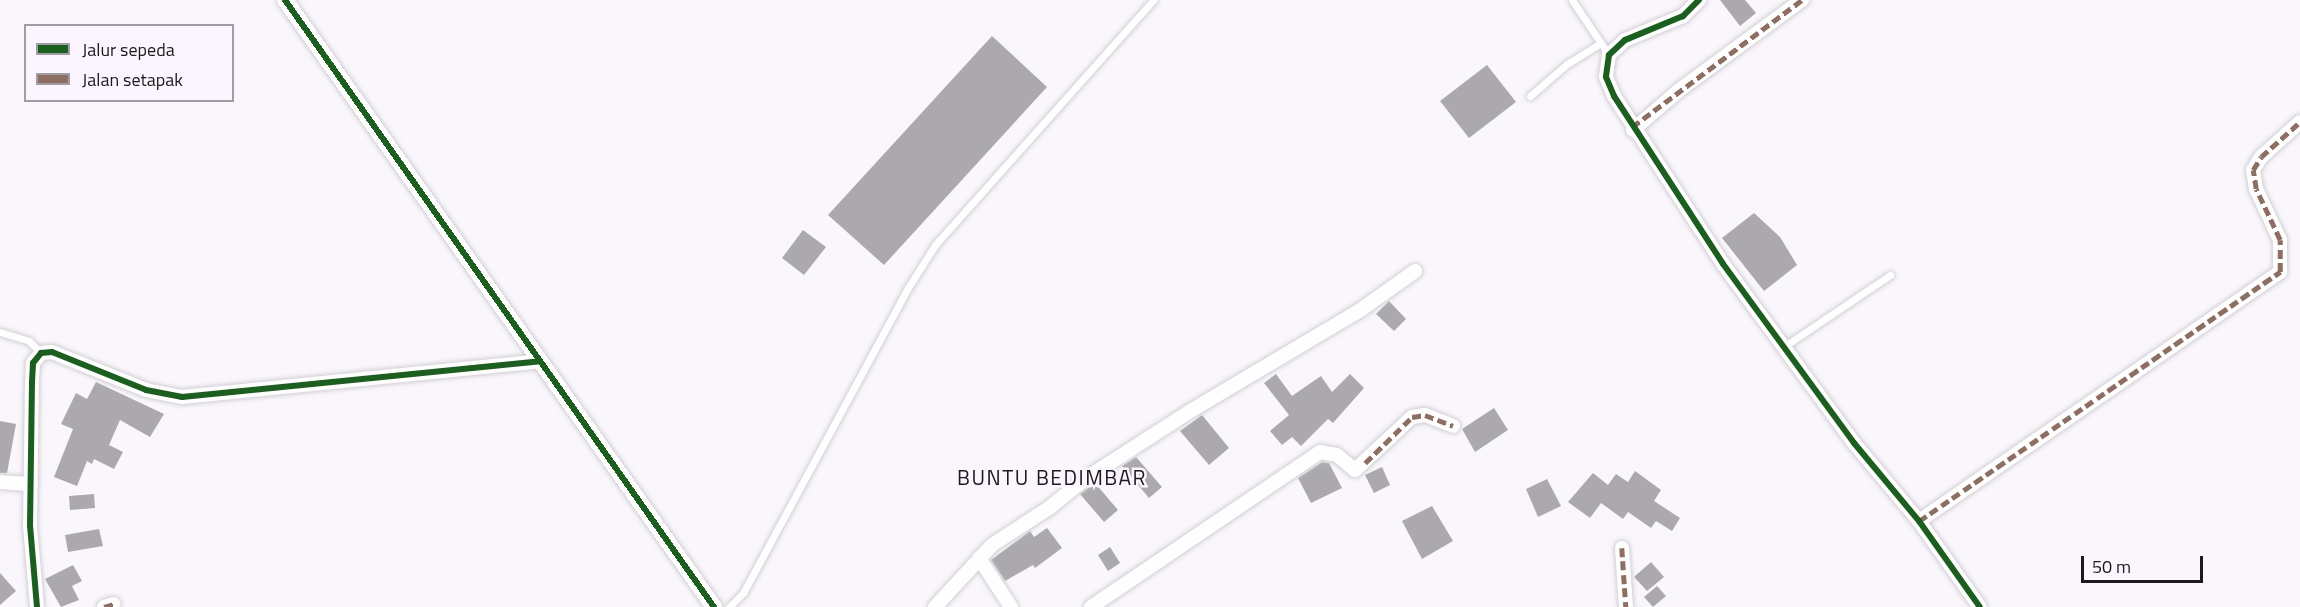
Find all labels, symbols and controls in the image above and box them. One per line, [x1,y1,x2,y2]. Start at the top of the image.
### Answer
legend [24,24,234,102]
text: Jalur sepeda [82,36,175,63]
text: Jalan setapak [82,66,183,93]
district label: BUNTU BEDIMBAR [957,464,1147,490]
scale bar [2084,544,2206,582]
text: 50 m [2092,553,2131,580]

